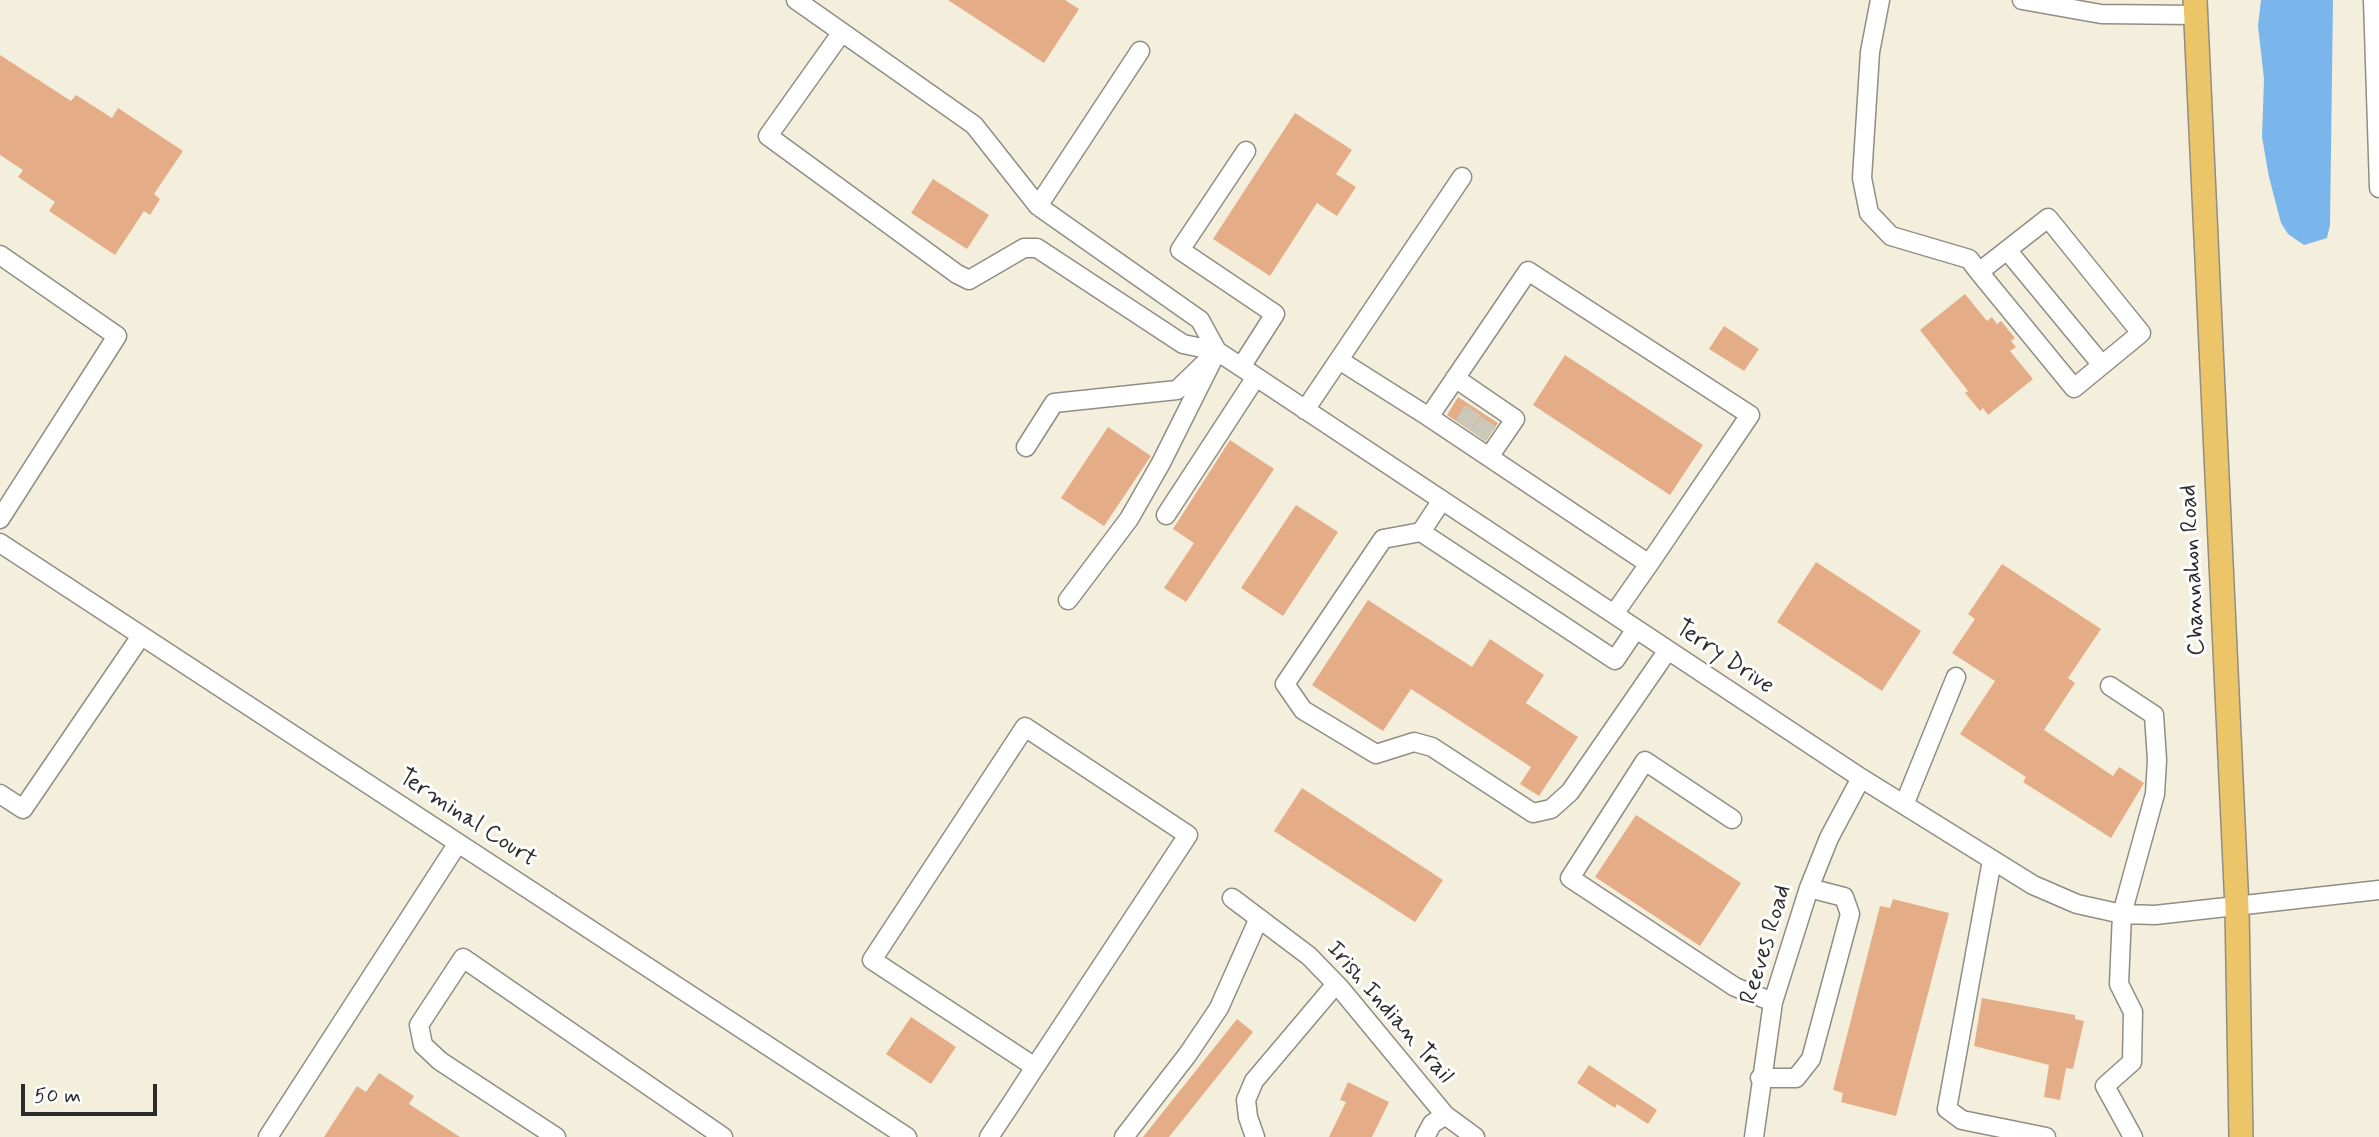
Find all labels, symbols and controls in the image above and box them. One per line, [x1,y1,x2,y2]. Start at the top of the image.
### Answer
street label: Channahon Road [2175,484,2213,656]
street label: Terry Drive [1669,614,1779,702]
street label: Terminal Court [392,764,542,874]
street label: Reeves Road [1735,882,1799,1008]
street label: Irish Indian Trail [1319,936,1459,1090]
scale bar [24,1070,161,1114]
text: 50 m [34,1082,81,1110]

